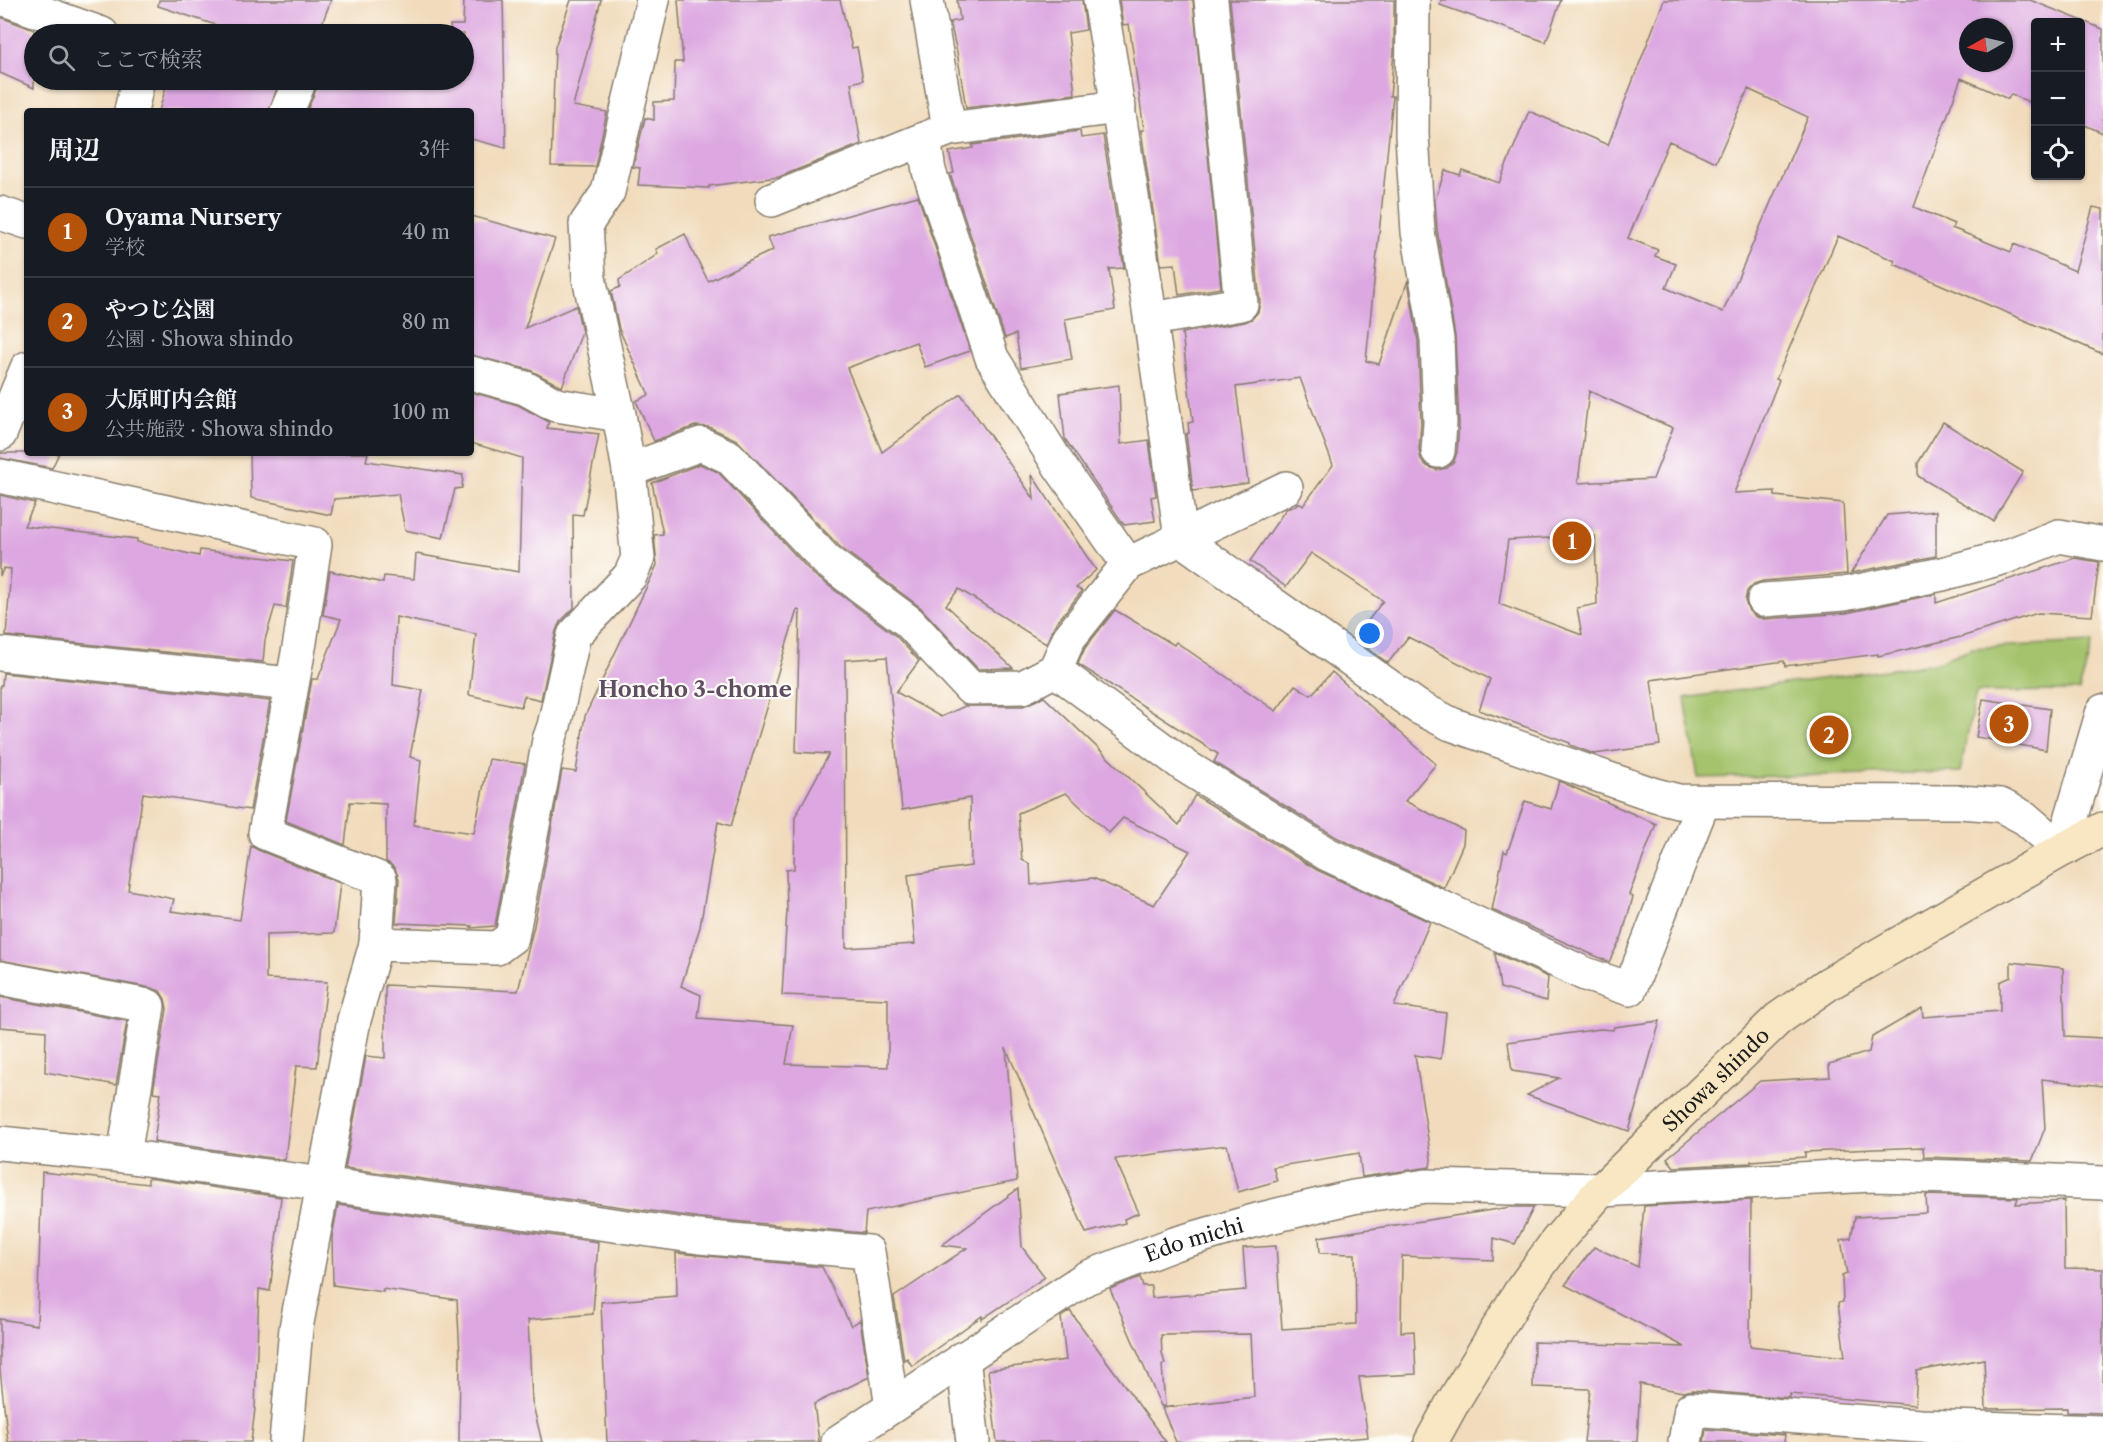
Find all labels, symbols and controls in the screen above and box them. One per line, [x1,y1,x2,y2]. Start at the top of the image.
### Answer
north arrow [1959,18,2013,72]
map controls [2031,18,2085,180]
button: + [2031,18,2085,72]
search box [24,24,474,90]
icon: search [45,41,78,74]
text: ここで検索 [93,46,203,73]
button: − [2031,72,2085,126]
button: locate [2031,126,2085,180]
text: 周辺 [48,134,100,166]
text: 3件 [419,137,450,161]
text: Oyama Nursery [105,204,281,231]
text: 1 [63,220,72,244]
text: 40 m [402,220,450,244]
text: 学校 [105,235,145,259]
text: やつじ公園 [105,296,215,323]
text: 2 [62,310,73,334]
text: 80 m [402,310,450,334]
text: 公園 · Showa shindo [105,327,293,351]
text: 大原町内会館 [105,386,237,413]
text: 3 [62,400,73,424]
text: 100 m [392,400,450,424]
text: 公共施設 · Showa shindo [105,417,333,441]
pin: 1 [1552,518,1592,564]
your location [1355,619,1384,648]
district label: Honcho 3-chome [598,676,792,703]
pin: 3 [1990,702,2028,746]
pin: 2 [1810,712,1848,758]
street label: Showa shindo [1657,1022,1774,1137]
street label: Edo michi [1141,1212,1246,1267]

